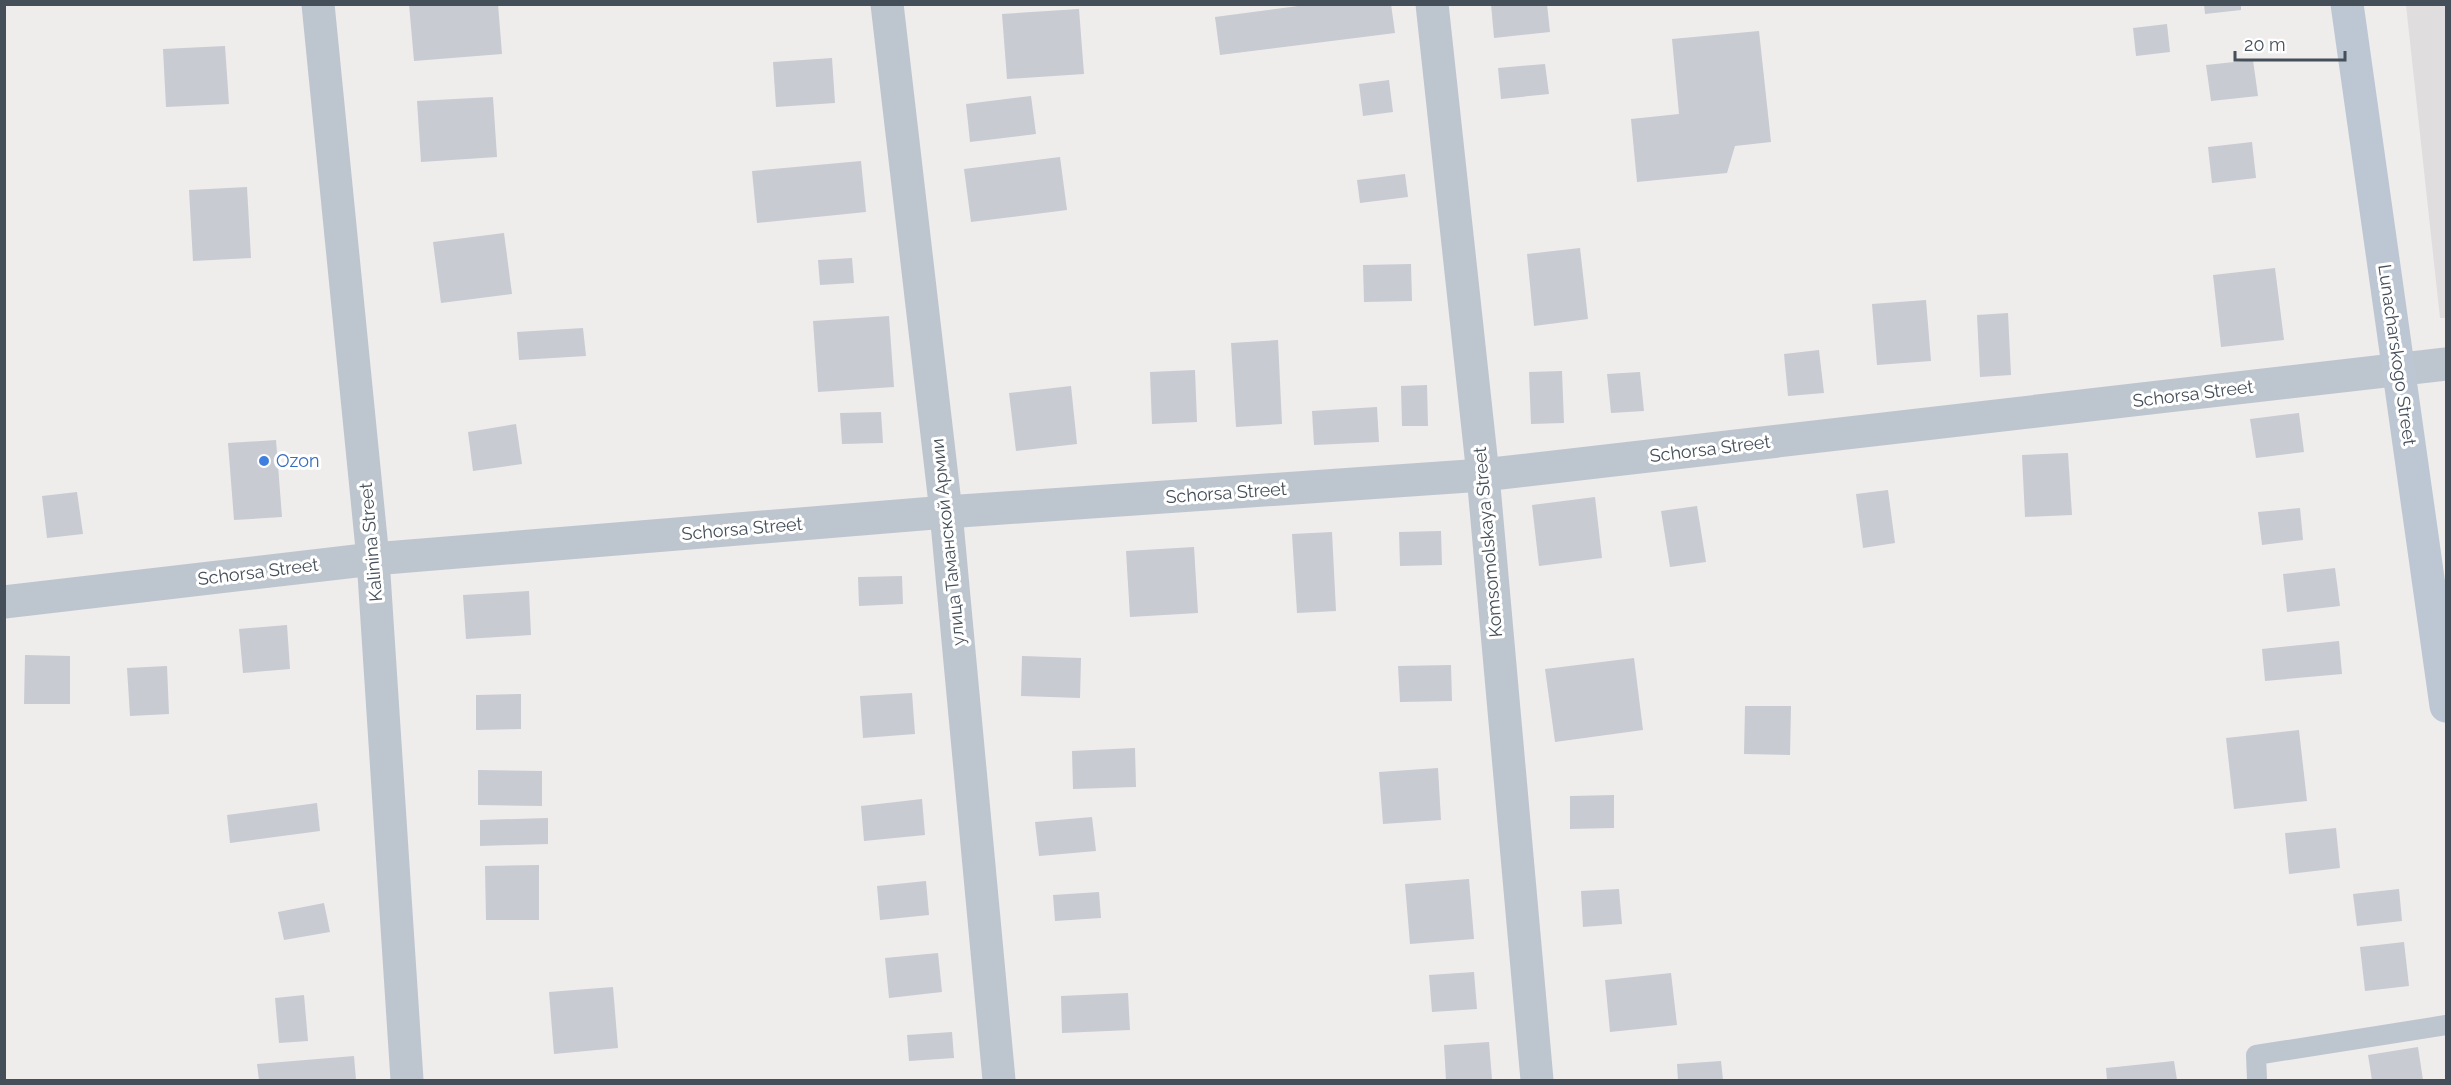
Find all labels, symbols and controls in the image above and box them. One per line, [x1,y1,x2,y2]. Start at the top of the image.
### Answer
scale bar [2235,24,2344,62]
text: 20 m [2244,34,2286,55]
street label: Lunacharskogo Street [2374,263,2421,447]
street label: Schorsa Street [2131,376,2254,411]
street label: Schorsa Street [1648,431,1771,466]
street label: улица Таманской Армии [926,437,969,647]
street label: Komsomolskaya Street [1469,446,1506,638]
place label: Ozon [276,450,319,471]
marker: Ozon [257,454,271,468]
street label: Schorsa Street [1165,478,1287,507]
street label: Kalinina Street [355,482,386,602]
street label: Schorsa Street [681,513,803,544]
street label: Schorsa Street [196,554,319,589]

